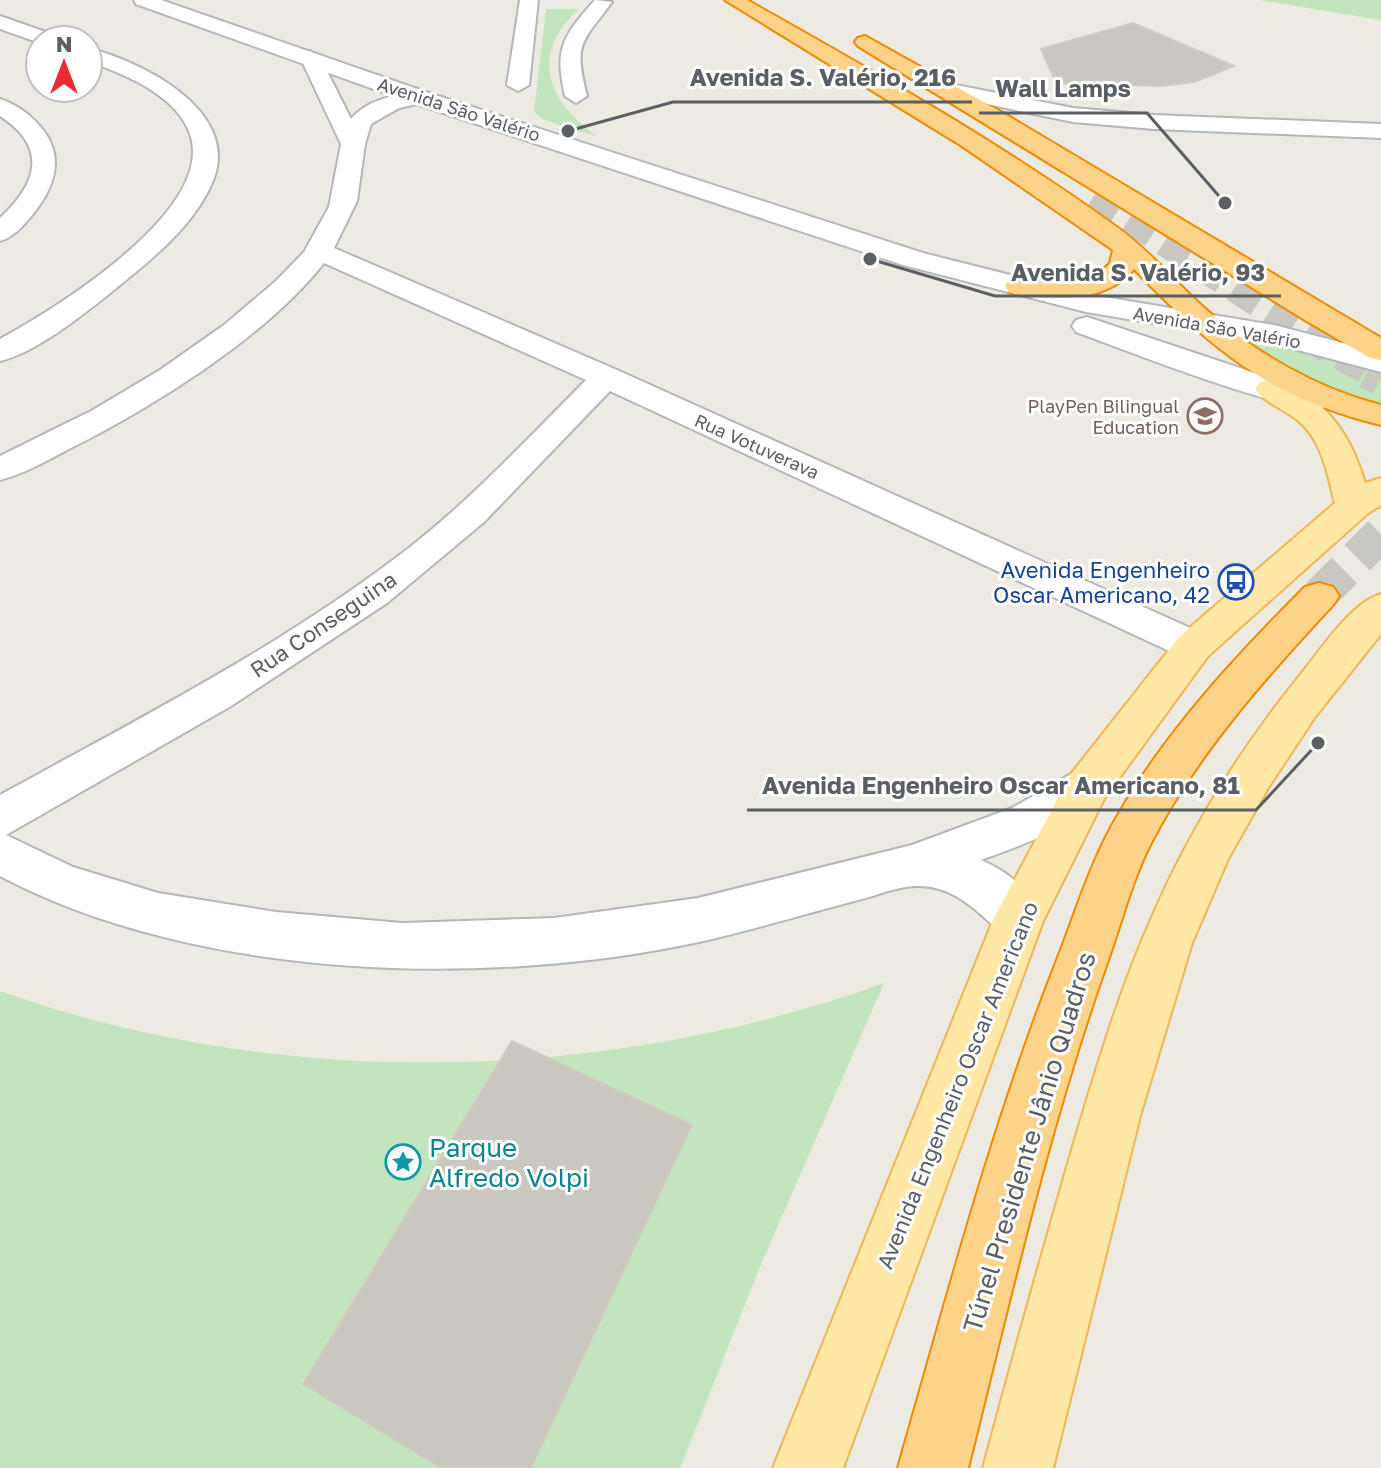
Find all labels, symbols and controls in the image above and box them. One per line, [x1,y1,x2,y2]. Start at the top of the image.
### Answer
north arrow [24,24,104,104]
text: N [56,30,72,57]
callout: Avenida S. Valério, 216 [673,54,972,102]
text: Avenida S. Valério, 216 [690,62,956,91]
callout: Wall Lamps [979,65,1147,113]
street label: Avenida São Valério [375,72,543,146]
text: Wall Lamps [995,73,1131,102]
callout: Avenida S. Valério, 93 [995,248,1281,296]
text: Avenida S. Valério, 93 [1011,257,1265,286]
street label: Avenida São Valério [1132,301,1302,353]
place label: PlayPen Bilingual Education [1028,395,1179,438]
school or university icon: PlayPen Bilingual Education [1186,397,1224,435]
street label: Rua Votuverava [691,409,823,483]
place label: Avenida Engenheiro Oscar Americano, 42 [993,556,1210,608]
bus stop icon: Avenida Engenheiro Oscar Americano, 42 [1217,563,1255,601]
street label: Rua Conseguina [245,565,401,683]
callout: Avenida Engenheiro Oscar Americano, 81 [747,762,1256,810]
text: Avenida Engenheiro Oscar Americano, 81 [762,770,1240,799]
street label: Avenida Engenheiro Oscar Americano [871,897,1043,1273]
street label: Túnel Presidente Jânio Quadros [956,948,1102,1336]
place label: Parque Alfredo Volpi [429,1132,589,1193]
place icon: Parque Alfredo Volpi [384,1143,422,1181]

